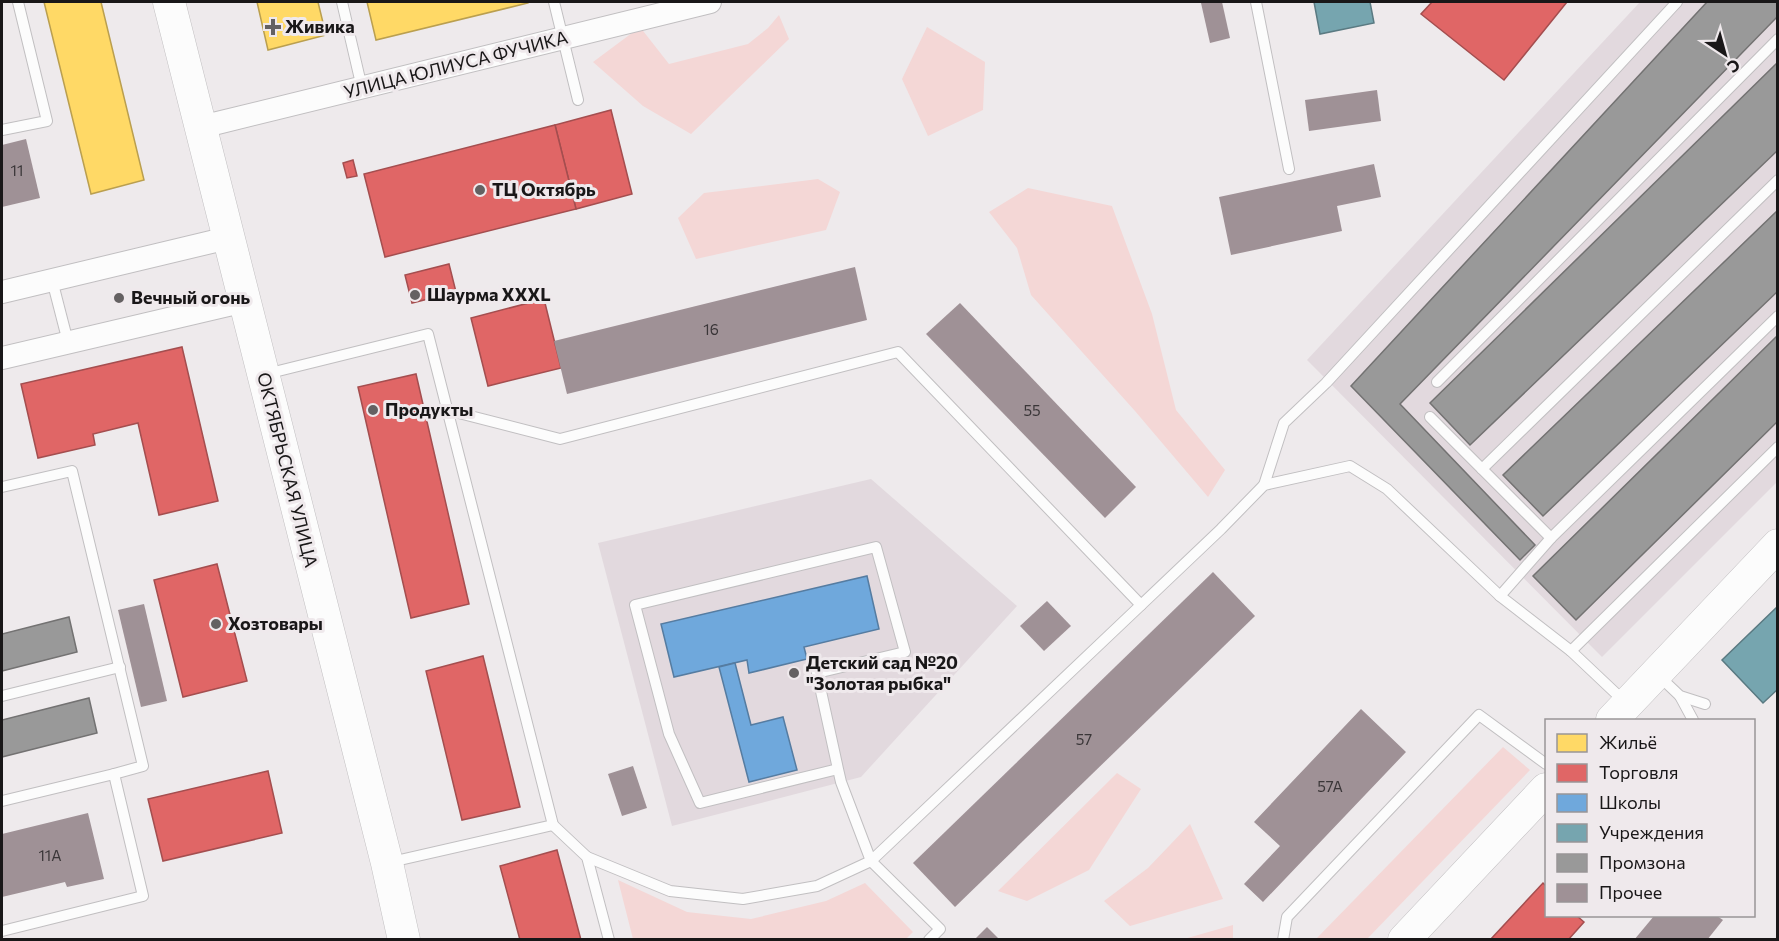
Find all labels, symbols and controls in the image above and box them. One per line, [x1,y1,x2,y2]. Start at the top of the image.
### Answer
place label: Живика [285,15,355,37]
marker: Живика [266,20,280,34]
north arrow [1695,24,1755,84]
street label: УЛИЦА ЮЛИУСА ФУЧИКА [341,26,570,103]
text: С [1724,56,1744,77]
house number: 11 [11,161,23,179]
place label: ТЦ Октябрь [492,178,596,200]
marker: ТЦ Октябрь [473,183,487,197]
place label: Шаурма XXXL [427,283,551,305]
place label: Вечный огонь [131,286,251,308]
marker: Шаурма XXXL [408,288,422,302]
marker: Вечный огонь [112,291,126,305]
house number: 16 [703,320,719,338]
street label: ОКТЯБРЬСКАЯ УЛИЦА [253,370,323,570]
place label: Продукты [385,398,473,420]
house number: 55 [1023,401,1041,419]
marker: Продукты [366,403,380,417]
place label: Хозтовары [228,612,323,634]
marker: Хозтовары [209,617,223,631]
place label: Детский сад №20 "Золотая рыбка" [806,651,958,694]
marker: Детский сад №20 "Золотая рыбка" [787,666,801,680]
legend [1545,719,1755,917]
house number: 57 [1076,730,1092,748]
text: Жильё [1599,731,1657,753]
text: Торговля [1599,761,1678,783]
house number: 57А [1317,777,1343,795]
text: Школы [1599,791,1661,813]
text: Учреждения [1599,821,1704,843]
house number: 11А [38,846,62,864]
text: Промзона [1599,851,1686,873]
text: Прочее [1599,881,1662,903]

